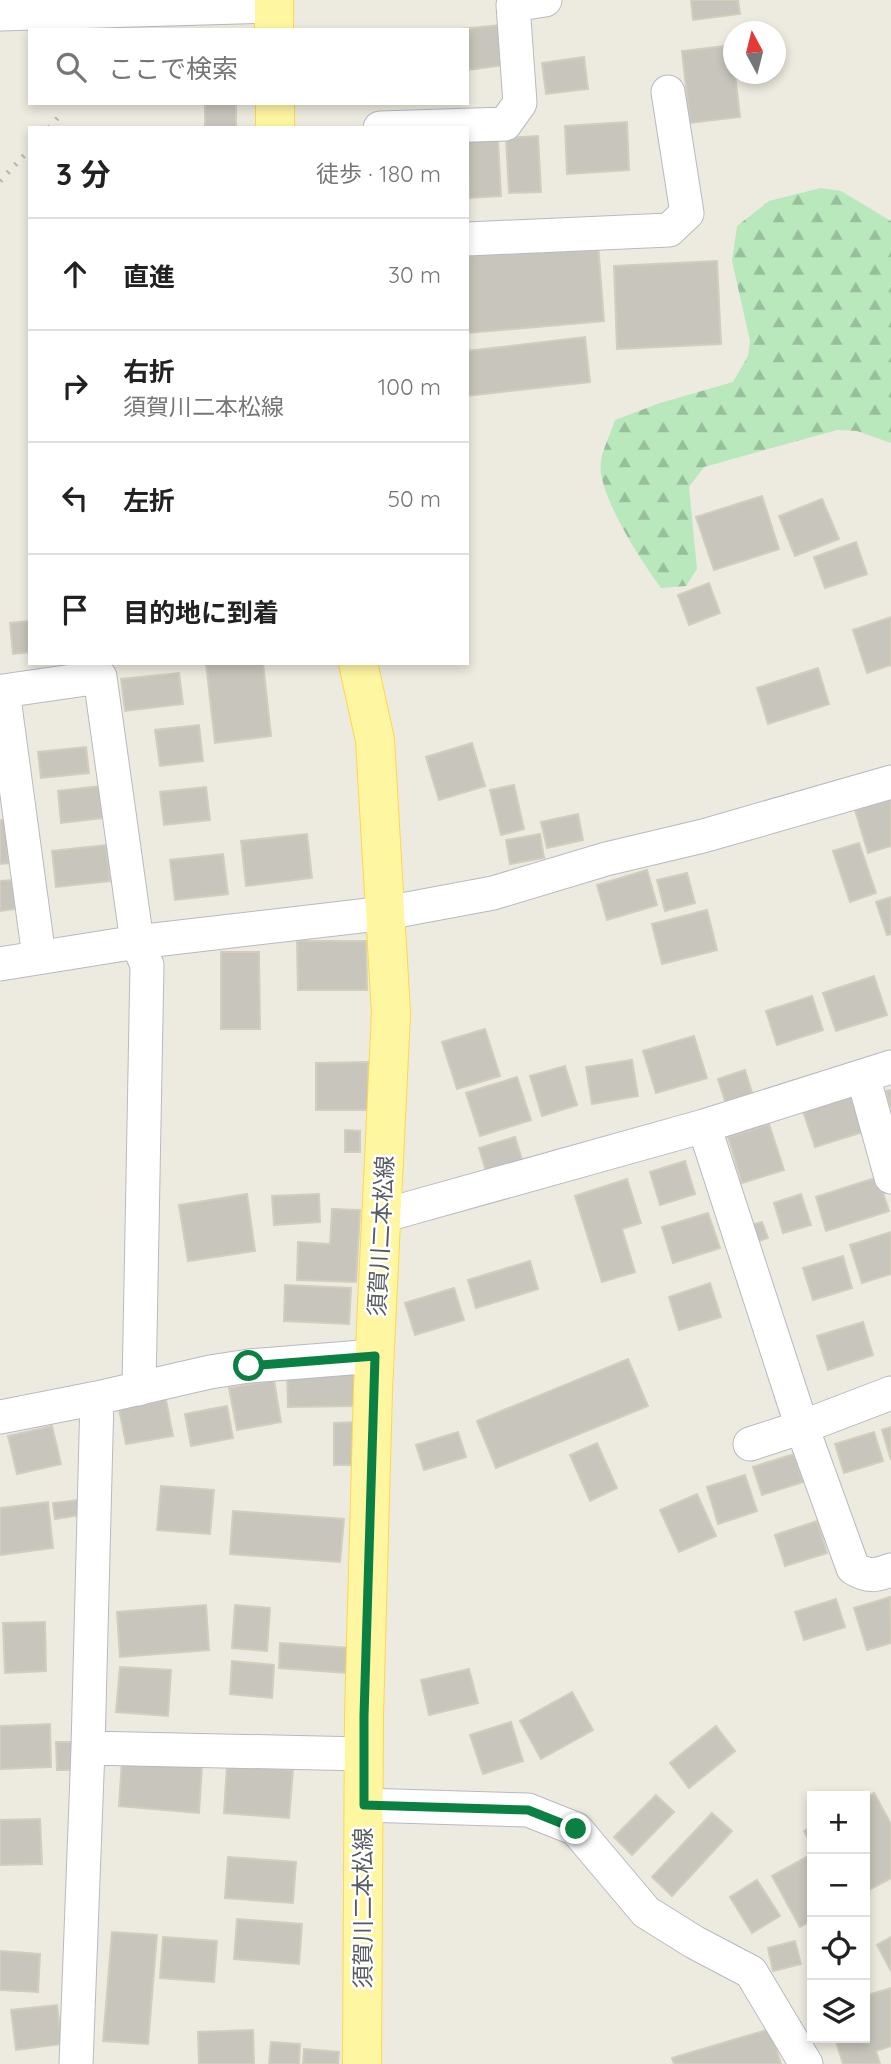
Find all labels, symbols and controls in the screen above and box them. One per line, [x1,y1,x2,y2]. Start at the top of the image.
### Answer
north arrow [723,21,786,84]
search box [28,28,469,105]
icon: search [52,48,90,86]
text: ここで検索 [108,52,238,85]
text: 3 分 [56,155,111,193]
text: 徒歩 · 180 m [316,159,441,188]
icon: ahead [56,255,94,293]
text: 直進 [123,260,175,293]
text: 30 m [388,260,441,289]
text: 右折 [123,355,175,388]
icon: right [56,367,94,405]
text: 100 m [378,372,441,401]
text: 須賀川二本松線 [123,392,284,421]
icon: left [56,479,94,517]
text: 左折 [123,484,175,517]
text: 50 m [388,484,441,513]
icon: arrive [56,591,94,629]
text: 目的地に到着 [123,596,279,629]
street label: 須賀川二本松線 [362,1155,399,1317]
route start [233,1350,264,1381]
map controls [807,1791,870,2043]
button: + [807,1791,870,1854]
route end [560,1813,591,1844]
street label: 須賀川二本松線 [348,1828,377,1989]
button: − [807,1854,870,1917]
button: locate [807,1917,870,1980]
button: layers [807,1980,870,2043]

